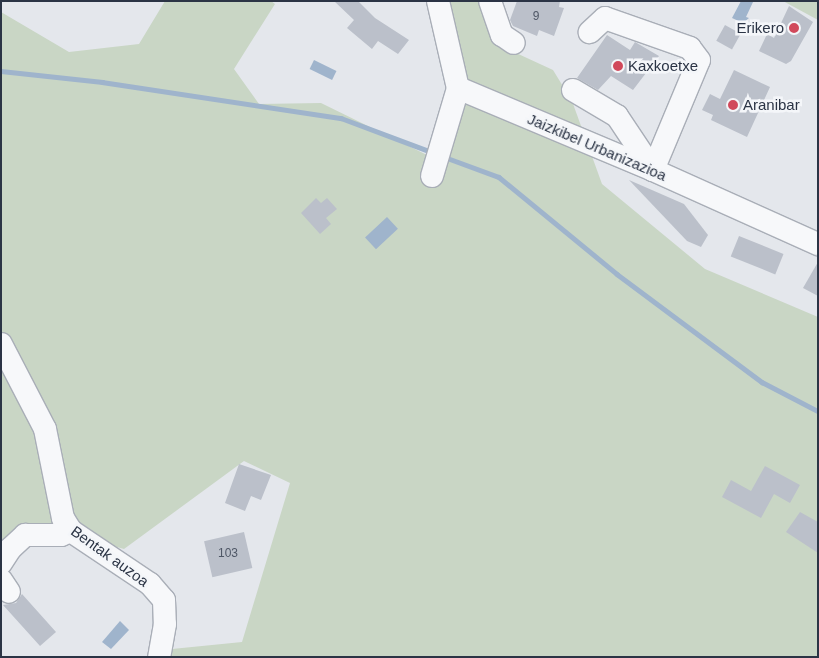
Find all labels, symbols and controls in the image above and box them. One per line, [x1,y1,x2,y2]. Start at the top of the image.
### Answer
house number: 9 [533,10,539,24]
place label: Erikero [736,19,784,37]
marker: Erikero [788,22,800,34]
place label: Kaxkoetxe [628,57,698,75]
marker: Kaxkoetxe [612,60,624,72]
place label: Aranibar [743,96,800,114]
marker: Aranibar [727,99,739,111]
street label: Jaizkibel Urbanizazioa [525,110,669,184]
street label: Bentak auzoa [68,522,152,590]
house number: 103 [218,547,238,561]

